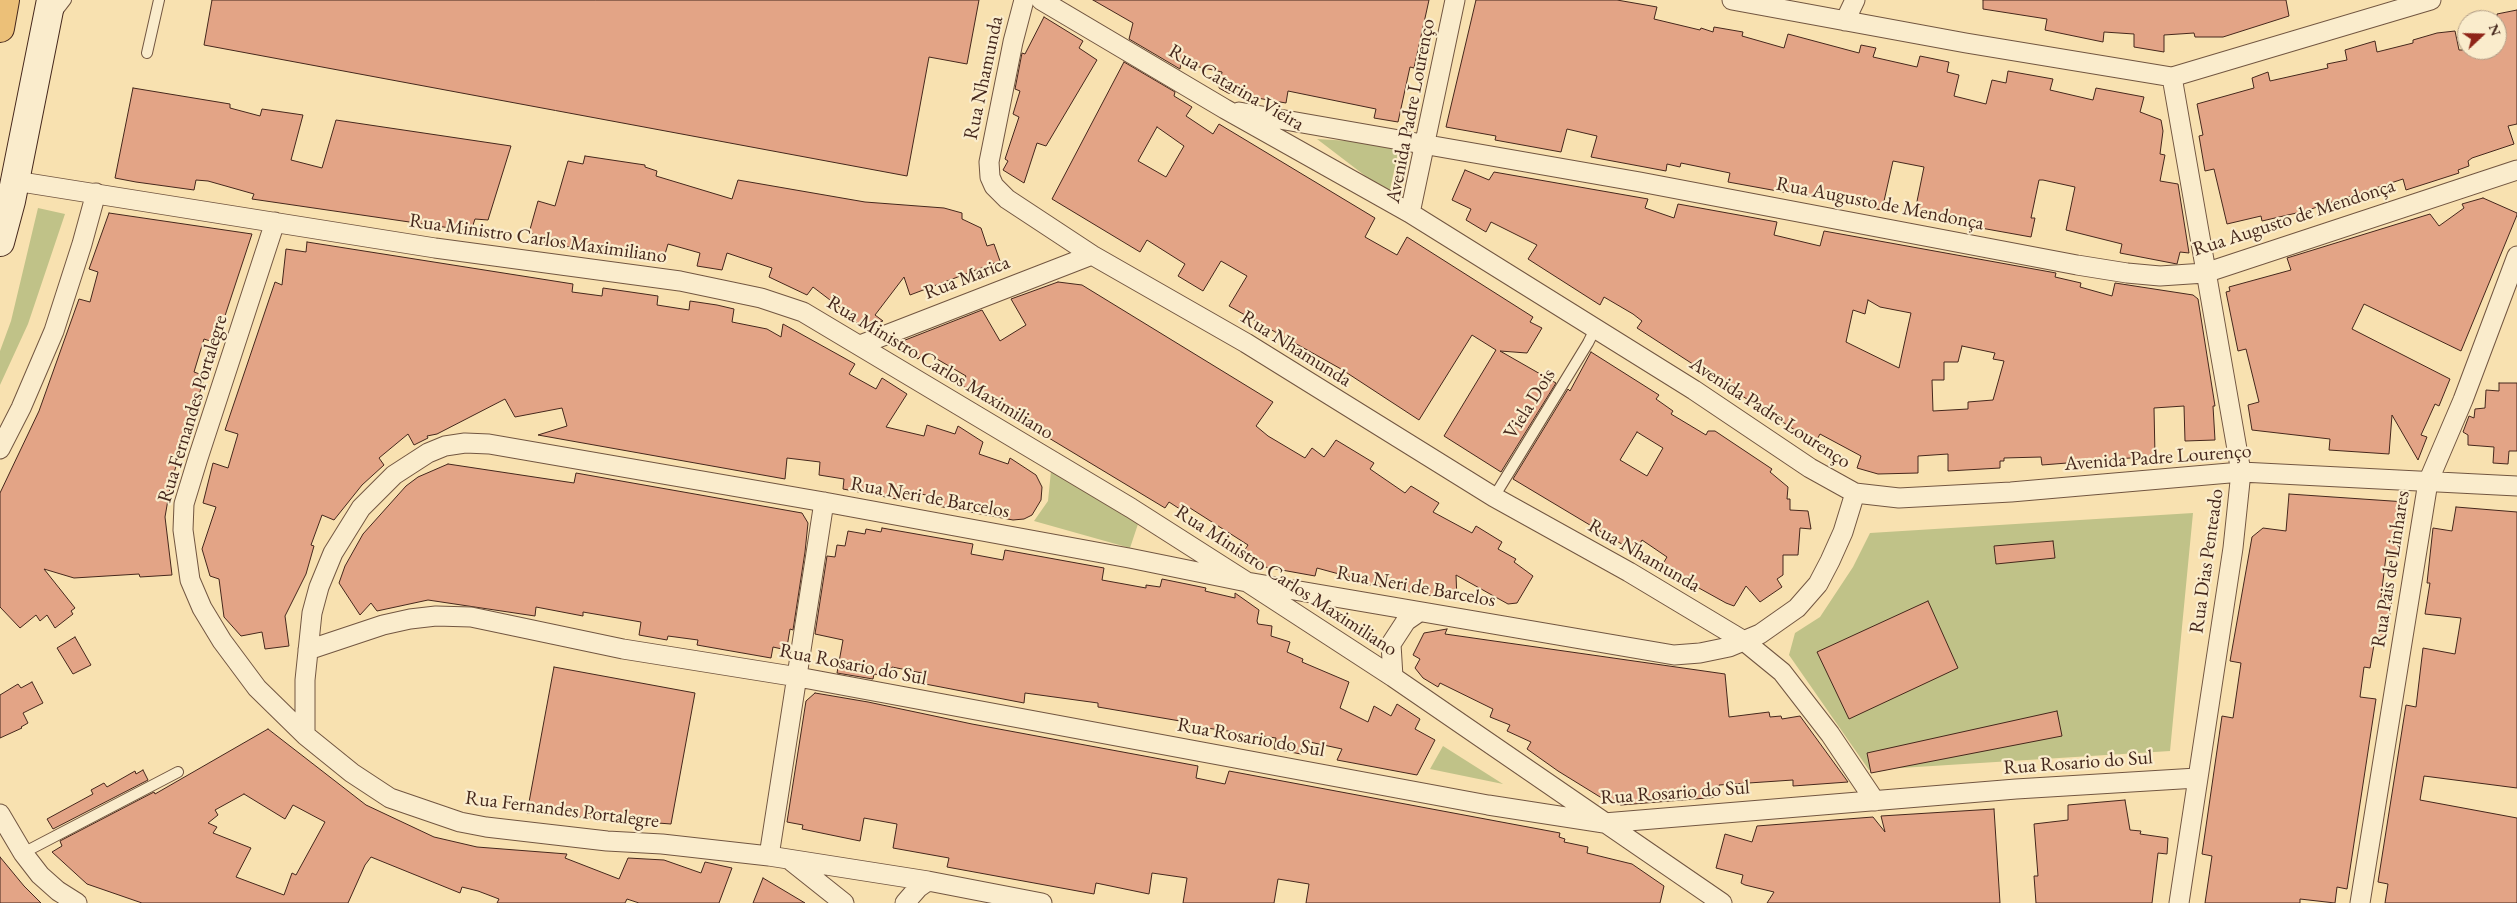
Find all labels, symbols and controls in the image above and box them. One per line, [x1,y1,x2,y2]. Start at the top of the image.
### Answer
north arrow [2457,10,2507,60]
street label: Rua Nhamunda [959,14,1009,142]
street label: Avenida Padre Lourenço [1381,17,1441,205]
text: N [2485,21,2505,38]
street label: Rua Catarina Vieira [1164,39,1308,137]
street label: Rua Augusto de Mendonça [1774,172,1986,236]
street label: Rua Augusto de Mendonça [2190,174,2398,262]
street label: Rua Ministro Carlos Maximiliano [407,209,669,269]
street label: Rua Marica [921,251,1013,305]
street label: Rua Ministro Carlos Maximiliano [822,291,1058,445]
street label: Rua Nhamunda [1236,306,1356,392]
street label: Rua Fernandes Portalegre [153,312,233,506]
street label: Avenida Padre Lourenço [1685,352,1855,474]
street label: Viela Dois [1499,364,1561,444]
street label: Avenida Padre Lourenço [2064,439,2252,477]
street label: Rua Neri de Barcelos [849,472,1011,524]
street label: Rua Dias Penteado [2185,487,2229,635]
street label: Rua Pais de Linhares [2367,489,2415,649]
street label: Rua Ministro Carlos Maximiliano [1170,500,1402,662]
street label: Rua Nhamunda [1584,514,1704,598]
street label: Rua Neri de Barcelos [1335,561,1497,613]
street label: Rua Rosario do Sul [777,639,929,691]
street label: Rua Rosario do Sul [1175,713,1327,763]
street label: Rua Rosario do Sul [2003,746,2153,780]
street label: Rua Rosario do Sul [1600,776,1750,810]
street label: Rua Fernandes Portalegre [464,786,660,834]

